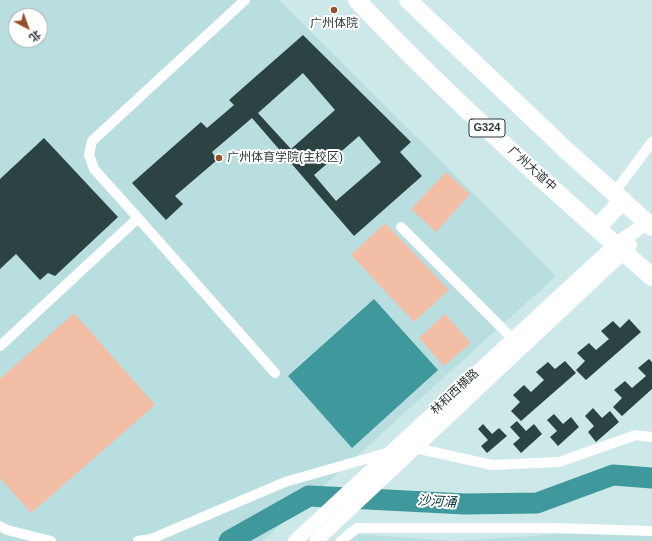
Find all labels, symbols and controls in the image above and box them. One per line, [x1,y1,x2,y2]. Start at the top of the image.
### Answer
marker: 广州体院 [329,5,339,15]
north arrow [8,8,48,48]
place label: 广州体院 [310,17,358,31]
text: 北 [27,28,43,44]
road number: G324 [469,119,505,137]
street label: 广州大道中 [505,144,559,194]
place label: 广州体育学院(主校区) [227,151,343,165]
marker: 广州体育学院(主校区) [214,153,224,163]
street label: 林和西横路 [428,366,482,418]
water label: 沙河涌 [417,493,457,511]

